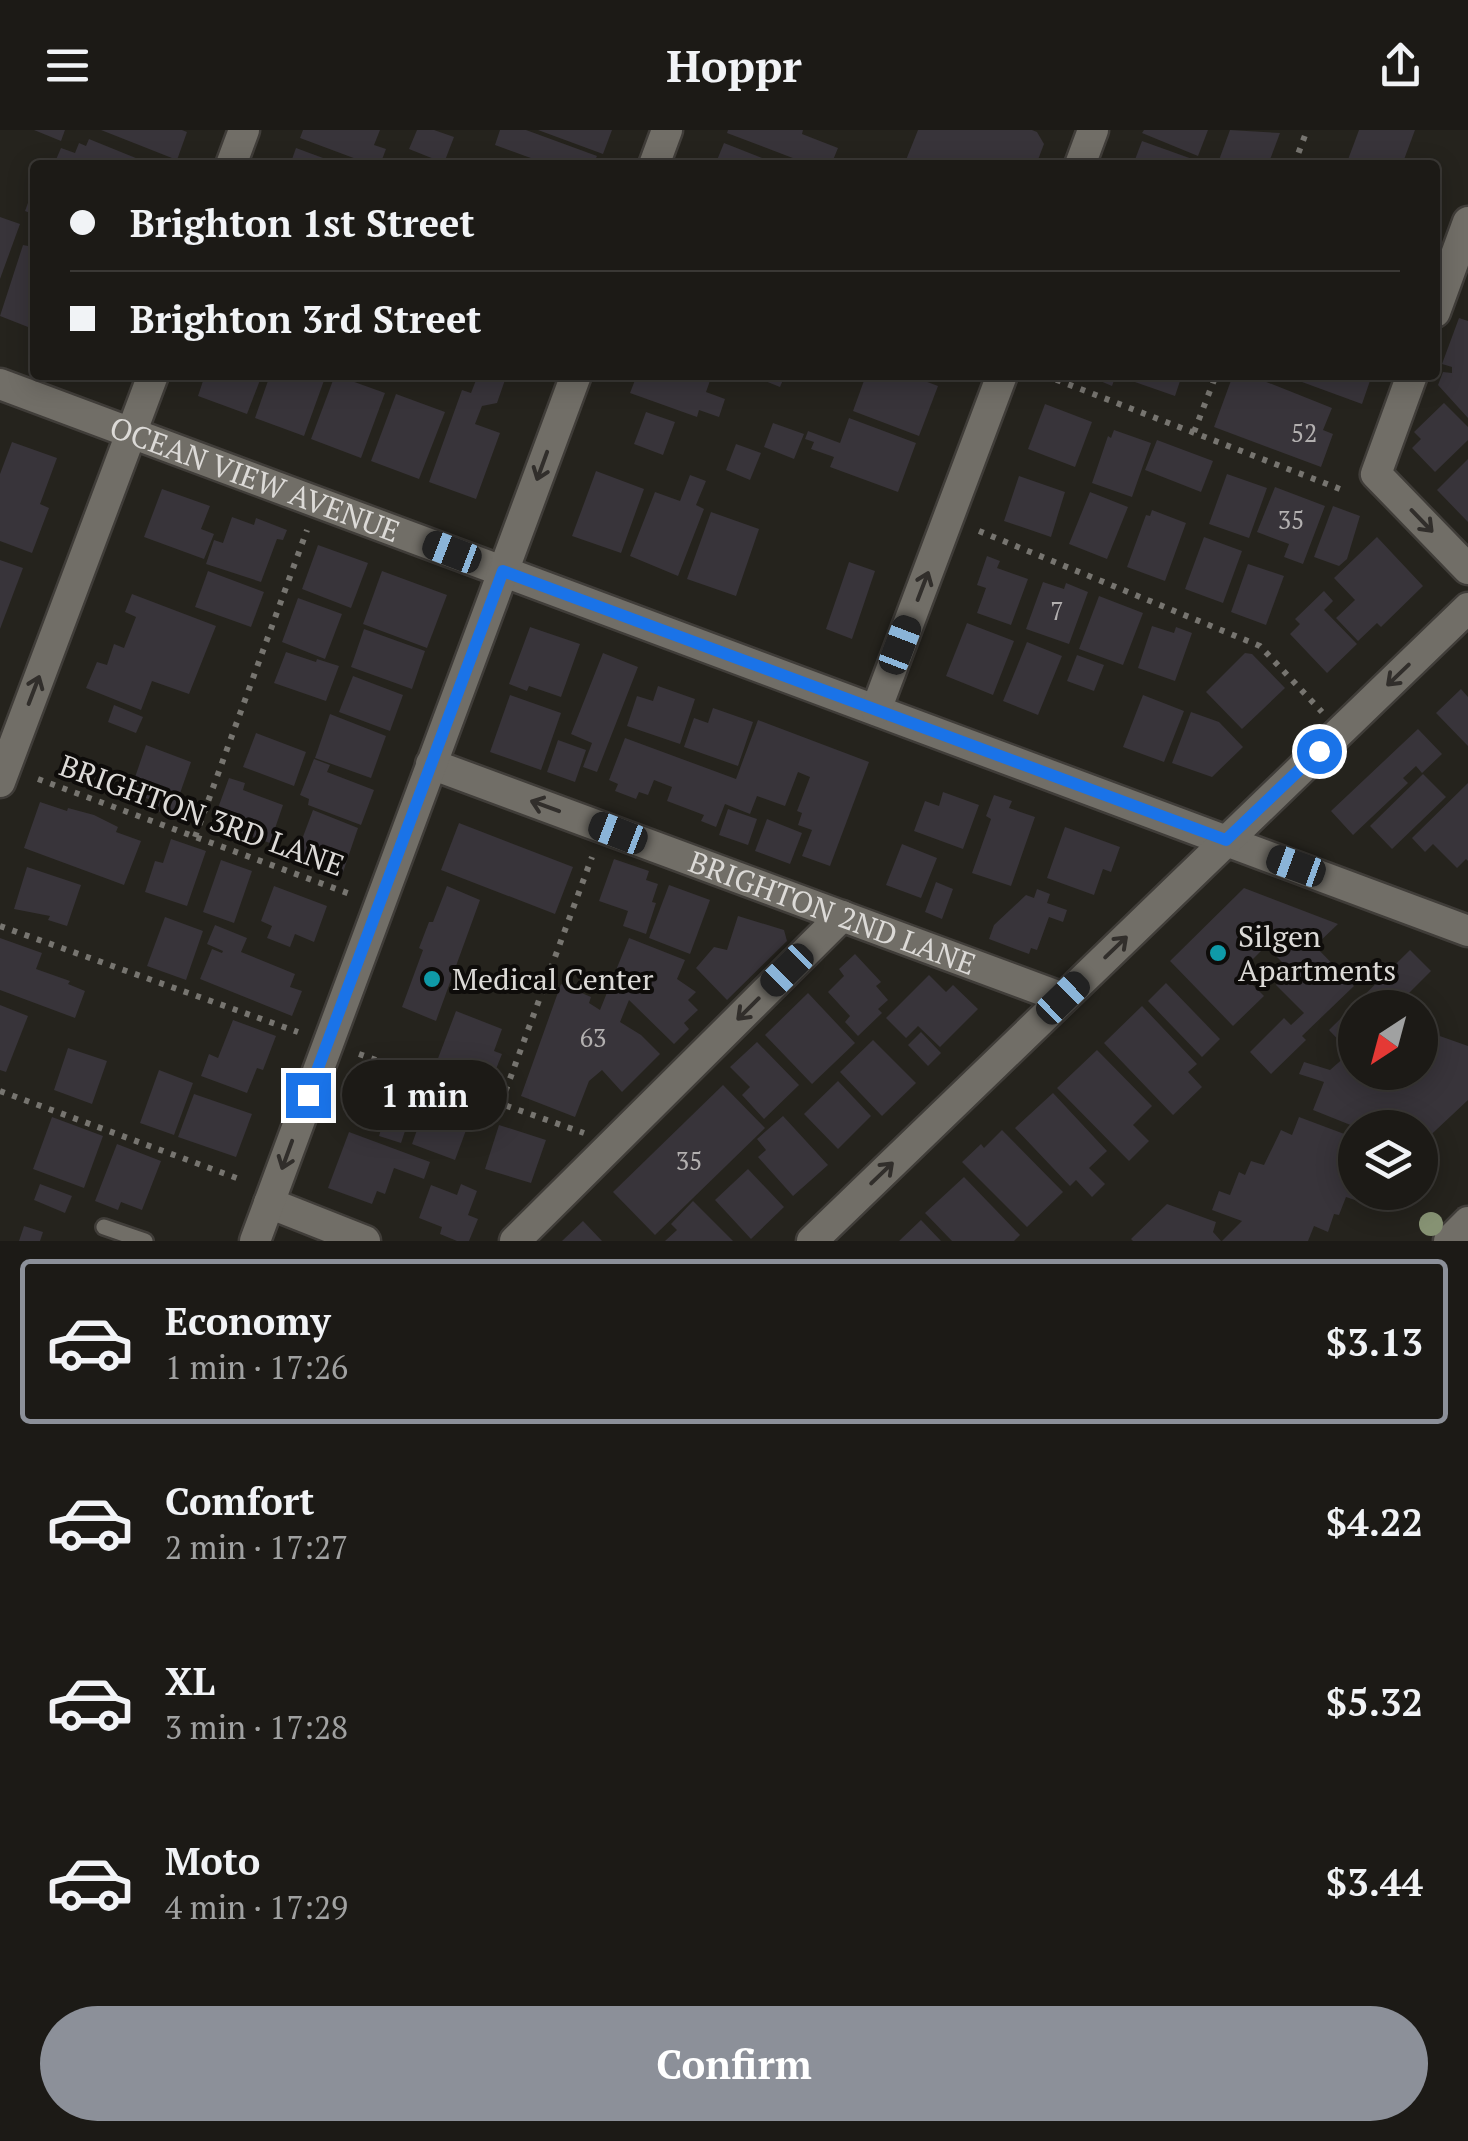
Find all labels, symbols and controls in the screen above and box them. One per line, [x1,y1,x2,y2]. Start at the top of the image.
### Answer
text: Hoppr [666,35,802,95]
icon: menu [40,38,95,93]
icon: share [1373,38,1428,93]
text: Brighton 1st Street [130,198,475,248]
text: Brighton 3rd Street [130,294,481,344]
street label: OCEAN VIEW AVENUE [104,407,405,551]
house number: 52 [1291,416,1317,449]
one-way arrow [532,450,550,481]
house number: 35 [1278,503,1304,536]
one-way arrow [1410,508,1434,532]
car [419,527,485,577]
one-way arrow [915,571,933,601]
house number: 7 [1050,594,1064,627]
car [875,612,925,678]
one-way arrow [1386,663,1410,687]
one-way arrow [26,676,44,707]
route start [1297,729,1342,774]
street label: BRIGHTON 3RD LANE [54,745,350,885]
one-way arrow [530,796,561,814]
car [585,808,651,858]
street label: BRIGHTON 2ND LANE [683,841,981,984]
car [1263,842,1329,890]
place label: Silgen Apartments [1238,916,1396,990]
one-way arrow [1103,935,1127,959]
car [755,938,819,1002]
marker: Silgen Apartments [1207,942,1229,964]
place label: Medical Center [452,959,654,999]
car [1031,966,1095,1030]
marker: Medical Center [421,968,443,990]
north arrow [1338,990,1438,1090]
map controls [1338,990,1438,1210]
one-way arrow [736,997,760,1021]
house number: 63 [580,1021,606,1054]
callout: 1 min [343,1060,508,1130]
route end [286,1073,331,1118]
text: 1 min [381,1074,468,1116]
button: layers [1338,1110,1438,1210]
one-way arrow [277,1138,295,1169]
house number: 35 [676,1144,702,1177]
one-way arrow [870,1161,894,1185]
text: Economy [165,1296,331,1346]
icon: car [45,1297,135,1387]
text: $3.13 [1326,1317,1423,1367]
text: 1 min · 17:26 [165,1346,348,1388]
text: Comfort [165,1476,314,1526]
icon: car [45,1477,135,1567]
text: $4.22 [1326,1497,1423,1547]
text: 2 min · 17:27 [165,1526,348,1568]
text: XL [165,1656,215,1706]
icon: car [45,1657,135,1747]
text: $5.32 [1326,1677,1423,1727]
text: 3 min · 17:28 [165,1706,348,1748]
text: Moto [165,1836,260,1886]
icon: car [45,1837,135,1927]
text: $3.44 [1326,1857,1423,1907]
text: 4 min · 17:29 [165,1886,348,1928]
button: Confirm [40,2006,1428,2121]

